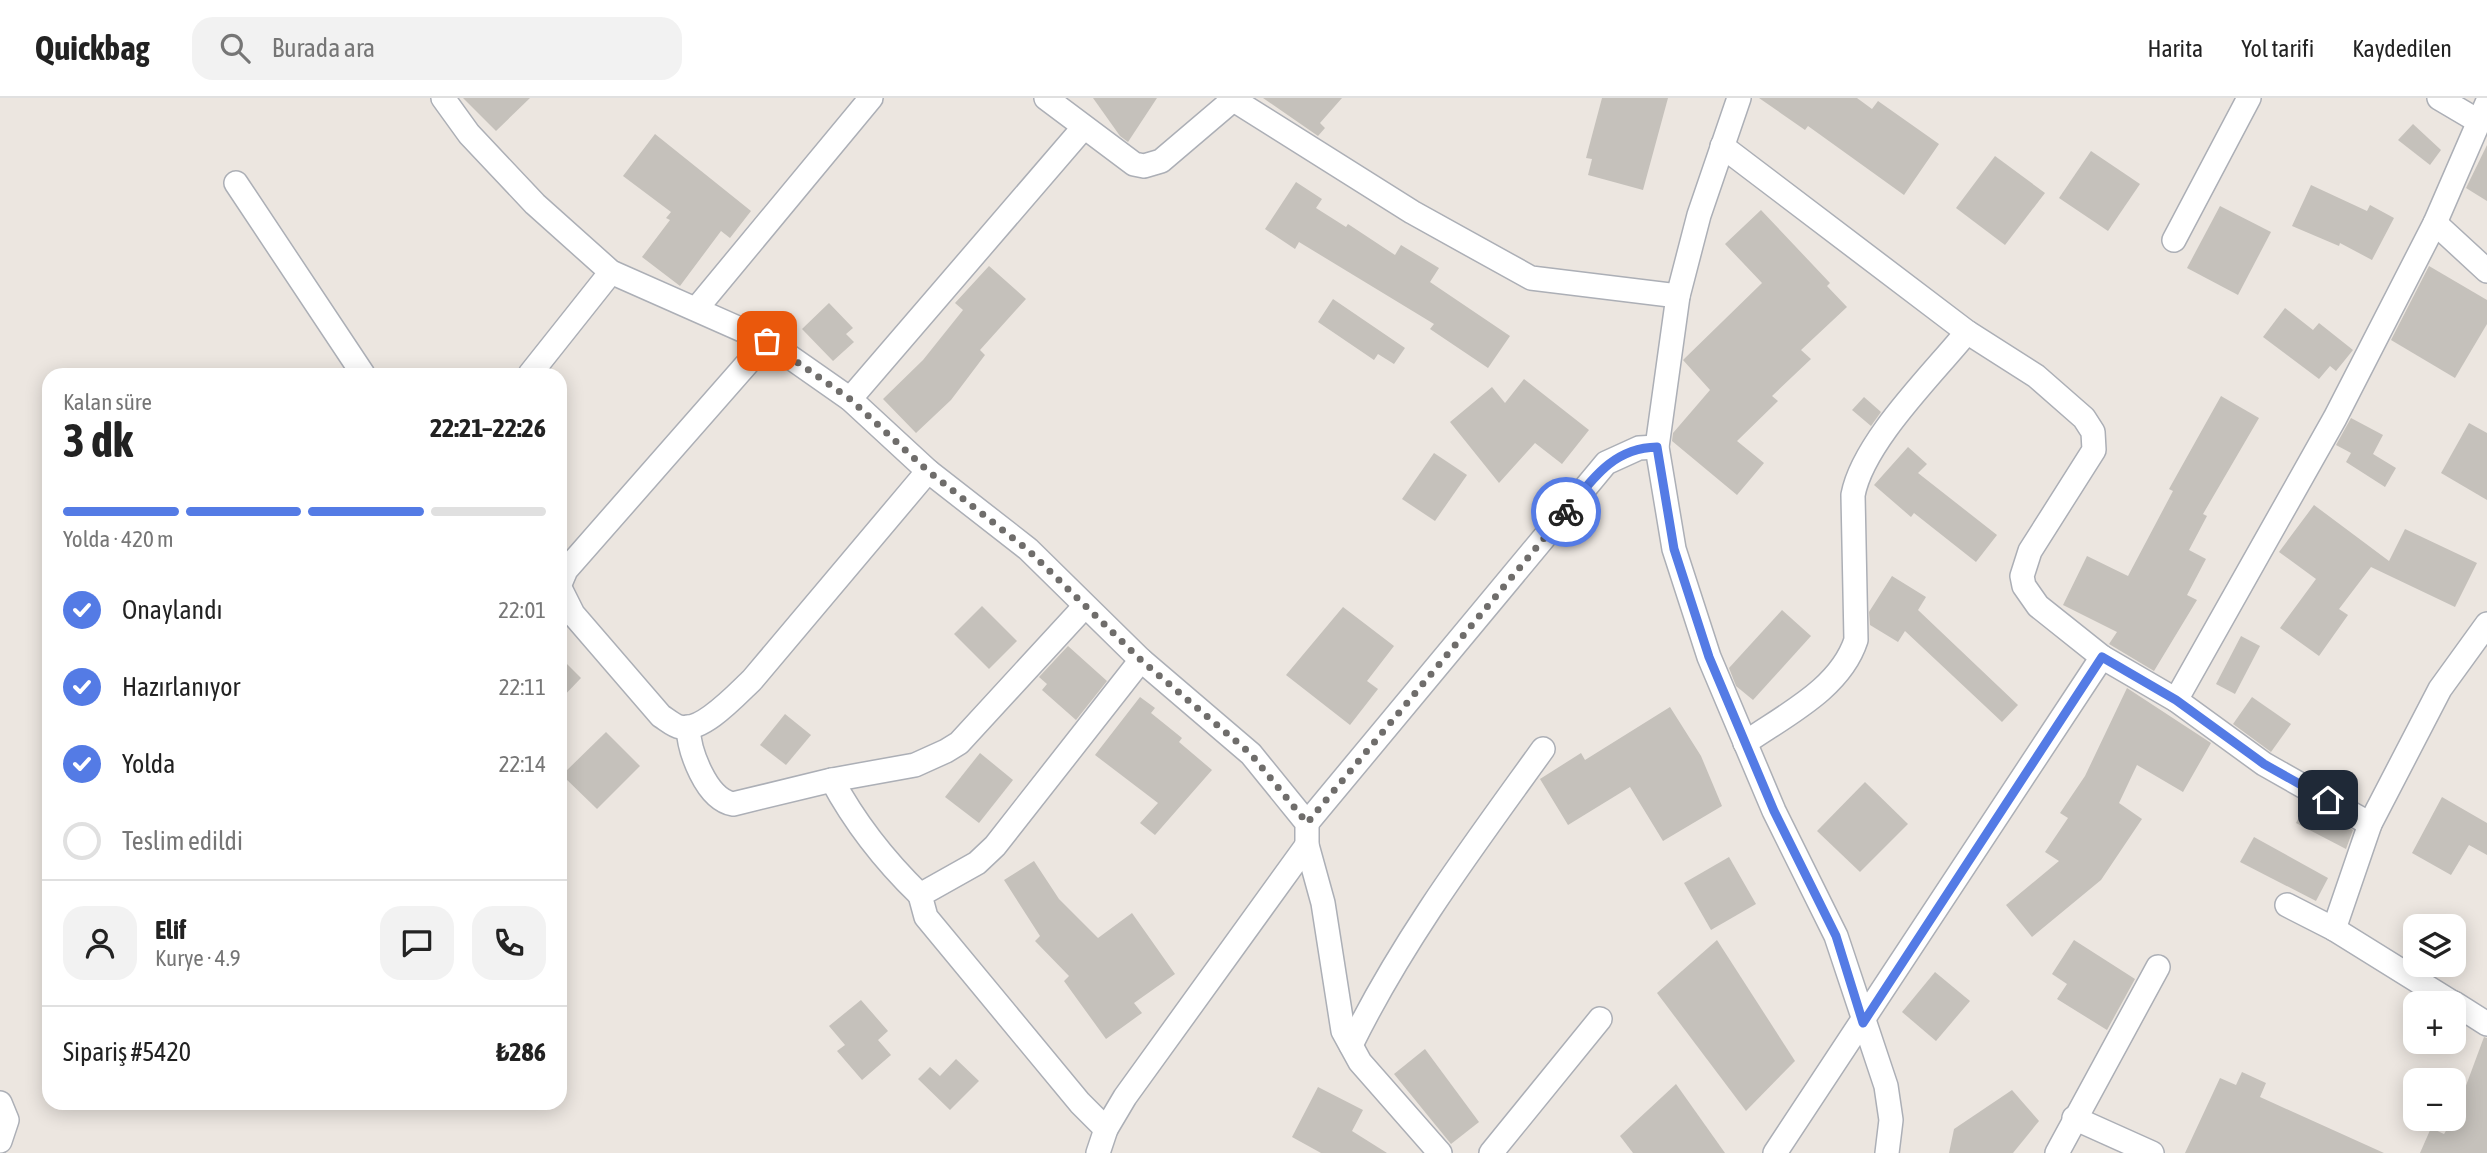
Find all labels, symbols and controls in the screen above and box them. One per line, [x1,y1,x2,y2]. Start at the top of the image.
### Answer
search box [192,17,682,80]
text: Quickbag [35,29,150,67]
icon: search [216,29,254,67]
text: Burada ara [272,33,375,63]
text: Harita [2147,35,2203,62]
text: Yol tarifi [2241,35,2314,62]
text: Kaydedilen [2352,35,2452,62]
pin [737,311,797,371]
icon: bag [748,322,786,360]
text: Kalan süre [63,389,152,415]
text: 22:21–22:26 [430,413,546,443]
text: 3 dk [63,414,133,467]
courier [1531,477,1601,547]
icon: bike [1547,493,1585,531]
text: Yolda · 420 m [63,526,174,552]
icon: check [63,591,101,629]
text: Onaylandı [122,595,223,625]
text: 22:01 [498,597,546,623]
icon: check [63,668,101,706]
text: Hazırlanıyor [122,672,240,702]
text: 22:11 [499,674,546,700]
icon: check [63,745,101,783]
text: Yolda [122,749,175,779]
text: 22:14 [499,751,546,777]
pin [2298,770,2358,830]
icon: home [2309,781,2347,819]
text: Teslim edildi [122,826,243,856]
button: person [63,906,137,980]
button: chat [380,906,454,980]
button: phone [472,906,546,980]
map controls [2403,914,2466,1131]
button: layers [2403,914,2466,977]
text: Elif [155,915,186,945]
text: Kurye · 4.9 [155,945,241,971]
button: + [2403,991,2466,1054]
text: Sipariş #5420 [63,1037,191,1067]
text: ₺286 [496,1037,546,1067]
button: − [2403,1068,2466,1131]

